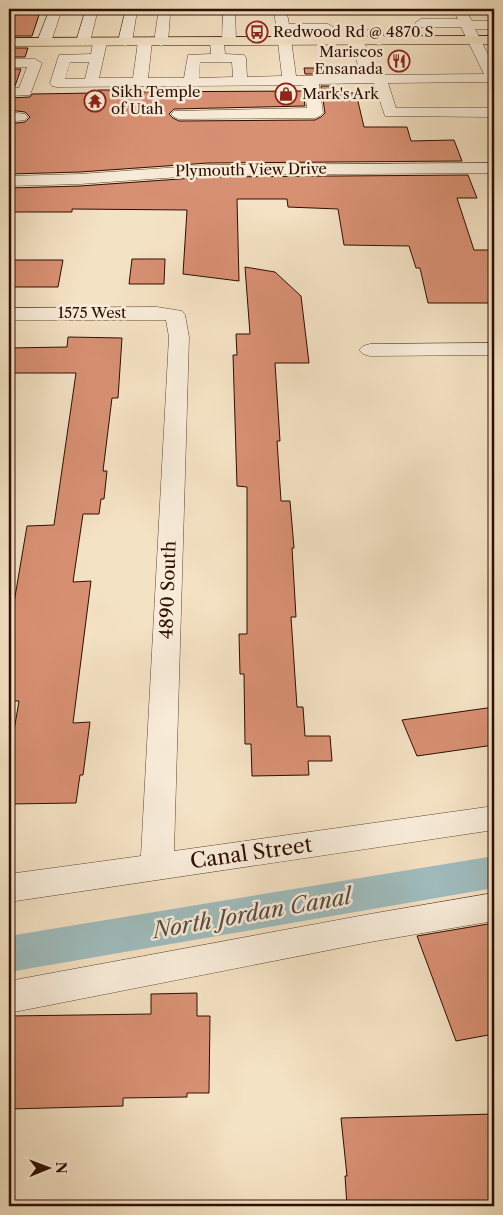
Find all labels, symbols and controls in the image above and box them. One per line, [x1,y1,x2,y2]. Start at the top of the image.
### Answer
bus stop icon: Redwood Rd @ 4870 S [245,20,269,44]
place label: Redwood Rd @ 4870 S [273,22,433,41]
place label: Mariscos Ensanada [314,42,383,78]
restaurant icon: Mariscos Ensanada [387,49,411,73]
place label: Sikh Temple of Utah [111,82,200,118]
shop icon: Mark's Ark [274,82,298,106]
place label: Mark's Ark [302,84,380,103]
temple icon: Sikh Temple of Utah [83,89,107,113]
street label: Plymouth View Drive [175,159,327,180]
street label: 1575 West [58,303,127,322]
street label: 4890 South [155,540,181,640]
street label: Canal Street [188,831,314,873]
water label: North Jordan Canal [149,882,356,945]
north arrow [22,1142,72,1192]
text: N [52,1162,70,1174]

